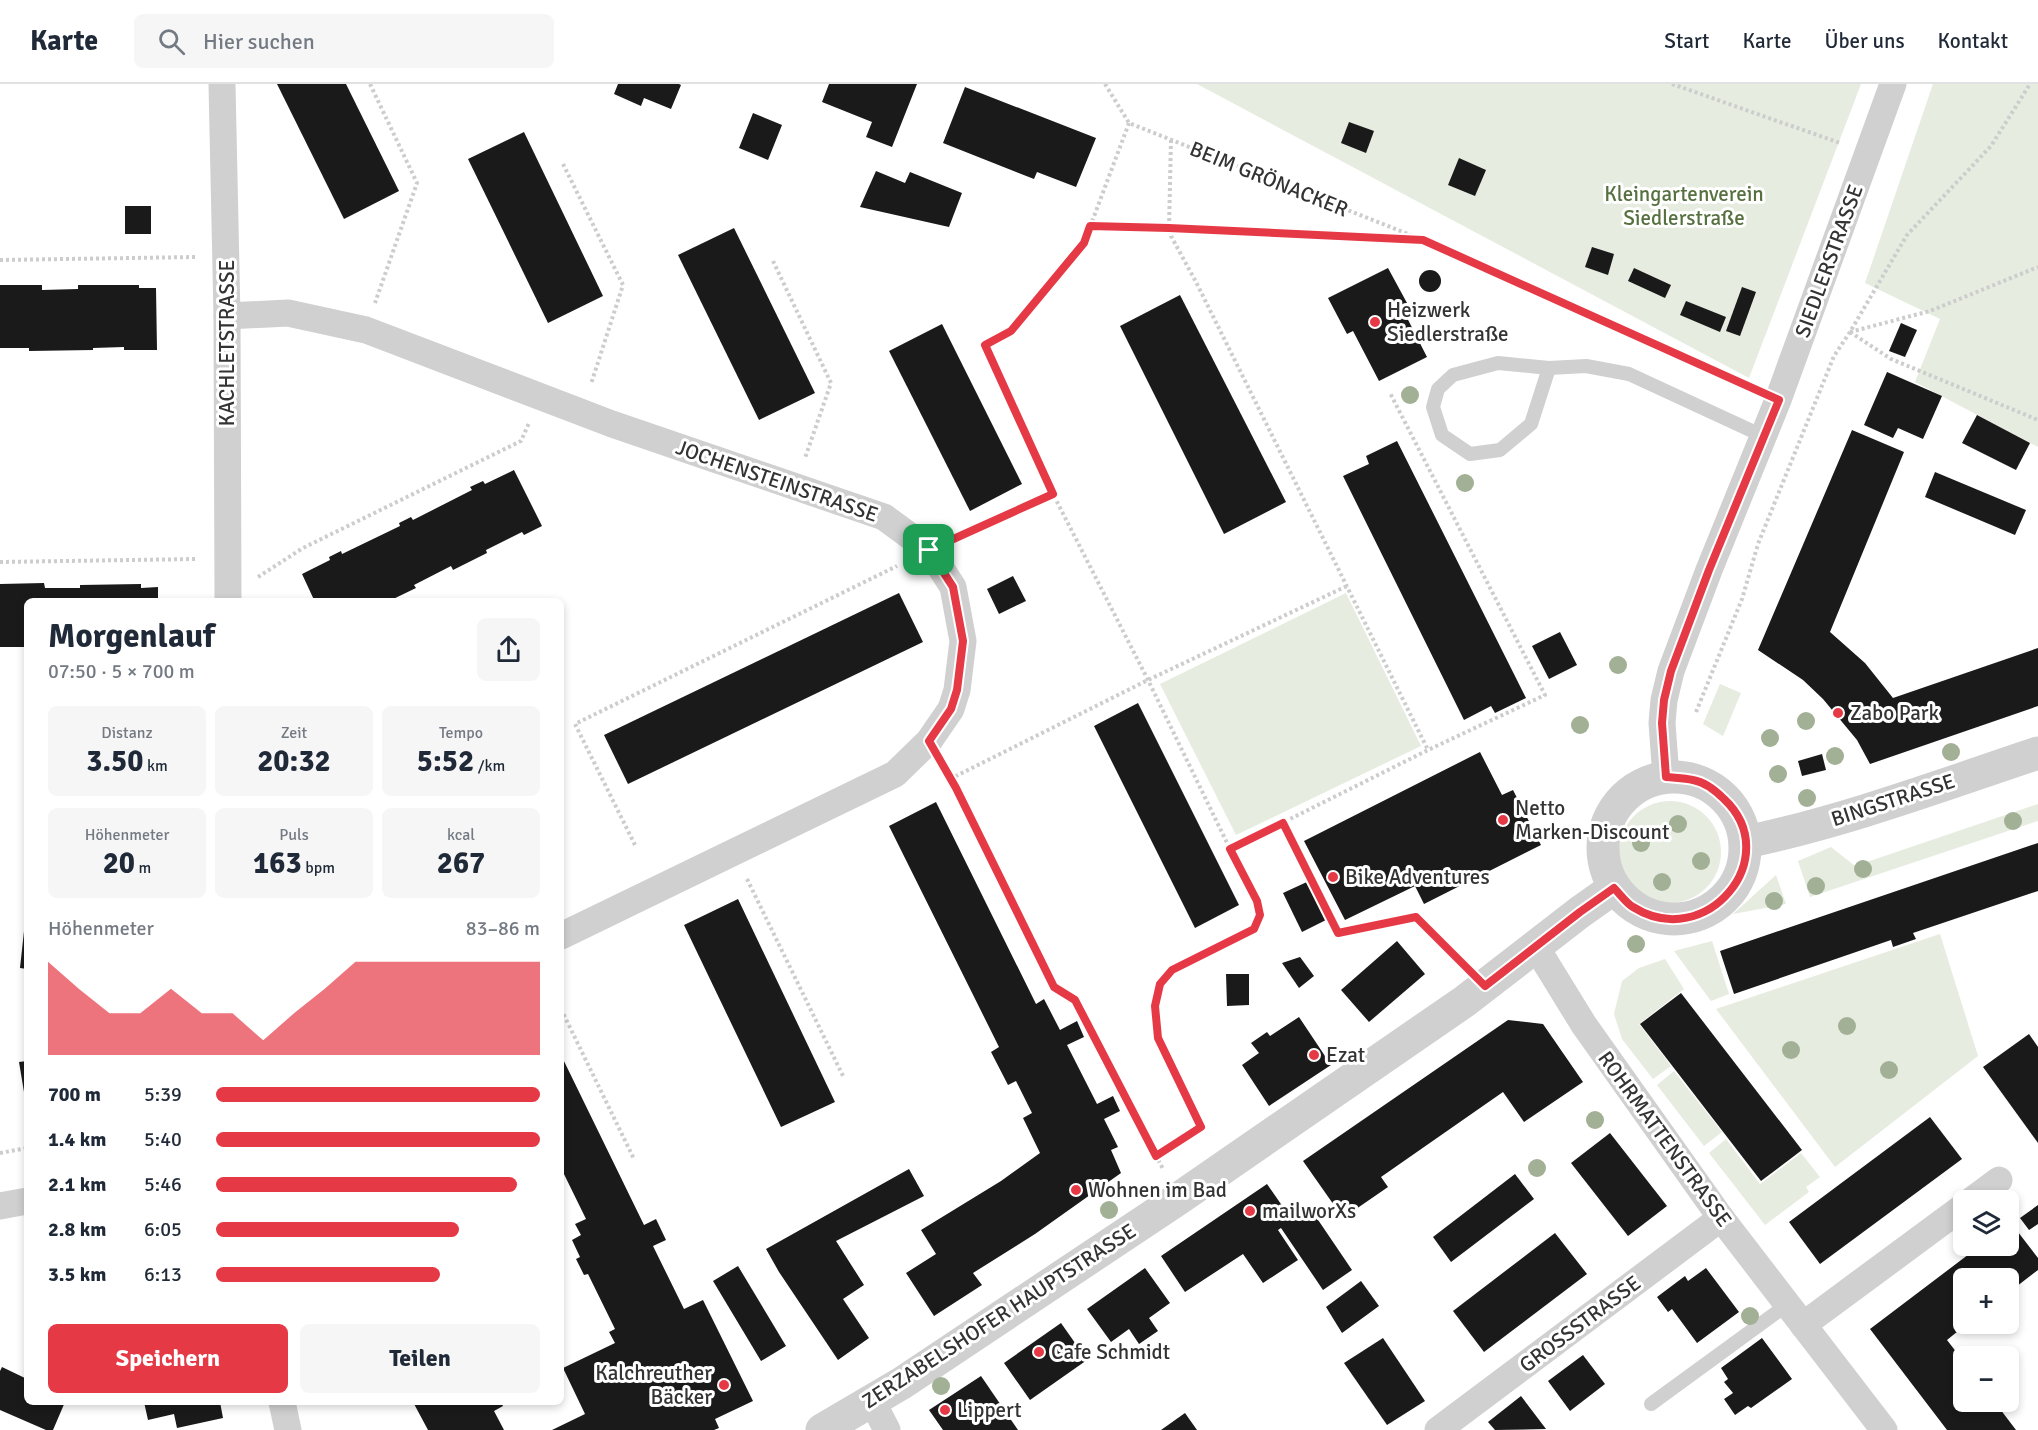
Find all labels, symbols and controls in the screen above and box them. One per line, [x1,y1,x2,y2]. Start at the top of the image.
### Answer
search box [134,14,554,68]
text: Karte [30,24,98,58]
icon: search [155,25,188,58]
text: Hier suchen [203,28,315,55]
text: Start [1664,28,1709,54]
text: Karte [1742,28,1791,54]
text: Über uns [1824,28,1905,54]
text: Kontakt [1938,28,2008,54]
street label: BEIM GRÖNACKER [1186,135,1352,223]
park label: Kleingartenverein Siedlerstraße [1604,181,1764,231]
street label: SIEDLERSTRASSE [1789,181,1869,341]
street label: KACHLETSTRASSE [214,259,240,427]
place label: Heizwerk Siedlerstraße [1387,297,1509,347]
marker: Heizwerk Siedlerstraße [1368,315,1382,329]
street label: JOCHENSTEINSTRASSE [673,434,881,528]
pin [903,524,954,575]
icon: arrive [912,533,945,566]
text: Morgenlauf [48,616,215,657]
button: share [477,618,540,681]
text: 07:50 · 5 × 700 m [48,659,195,684]
place label: Zabo Park [1850,700,1940,726]
marker: Zabo Park [1831,706,1845,720]
text: Distanz [101,723,153,743]
text: Zeit [281,723,307,743]
text: Tempo [439,723,483,743]
text: 3.50 [86,743,143,780]
text: 20:32 [257,743,331,780]
text: 5:52 [417,743,474,780]
text: km [143,756,168,776]
text: /km [474,756,505,776]
street label: BINGSTRASSE [1828,768,1958,832]
place label: Netto Marken-Discount [1515,795,1669,845]
marker: Netto Marken-Discount [1496,813,1510,827]
text: Höhenmeter [85,825,169,845]
text: Puls [279,825,309,845]
text: kcal [447,825,475,845]
text: 20 [103,845,135,882]
text: 163 [253,845,302,882]
text: 267 [437,845,485,882]
text: m [135,858,151,878]
text: bpm [302,858,335,878]
place label: Bike Adventures [1345,864,1490,890]
marker: Bike Adventures [1326,870,1340,884]
text: Höhenmeter [48,916,154,941]
text: 83–86 m [466,916,540,941]
place label: Ezat [1326,1042,1365,1068]
street label: ROHRMATTENSTRASSE [1592,1046,1738,1232]
marker: Ezat [1307,1048,1321,1062]
text: 700 m [48,1082,101,1107]
text: 5:39 [144,1082,182,1107]
text: 1.4 km [48,1127,106,1152]
text: 5:40 [144,1127,182,1152]
text: 2.1 km [48,1172,106,1197]
text: 5:46 [144,1172,182,1197]
place label: Wohnen im Bad [1088,1177,1227,1203]
marker: Wohnen im Bad [1069,1183,1083,1197]
map controls [1953,1190,2019,1412]
button: layers [1953,1190,2019,1256]
place label: mailworXs [1262,1198,1356,1224]
marker: mailworXs [1243,1204,1257,1218]
text: 2.8 km [48,1217,106,1242]
text: 6:05 [144,1217,182,1242]
street label: ZERZABELSHOFER HAUPTSTRASSE [857,1218,1141,1414]
text: 3.5 km [48,1262,106,1287]
text: 6:13 [144,1262,182,1287]
button: + [1953,1268,2019,1334]
street label: GROSSSTRASSE [1514,1270,1646,1378]
button: Speichern [48,1324,288,1393]
button: Teilen [300,1324,540,1393]
place label: Cafe Schmidt [1051,1339,1170,1365]
marker: Cafe Schmidt [1032,1345,1046,1359]
button: − [1953,1346,2019,1412]
place label: Kalchreuther Bäcker [595,1360,712,1410]
marker: Kalchreuther Bäcker [717,1378,731,1392]
place label: Lippert [957,1397,1022,1423]
marker: Lippert [938,1403,952,1417]

